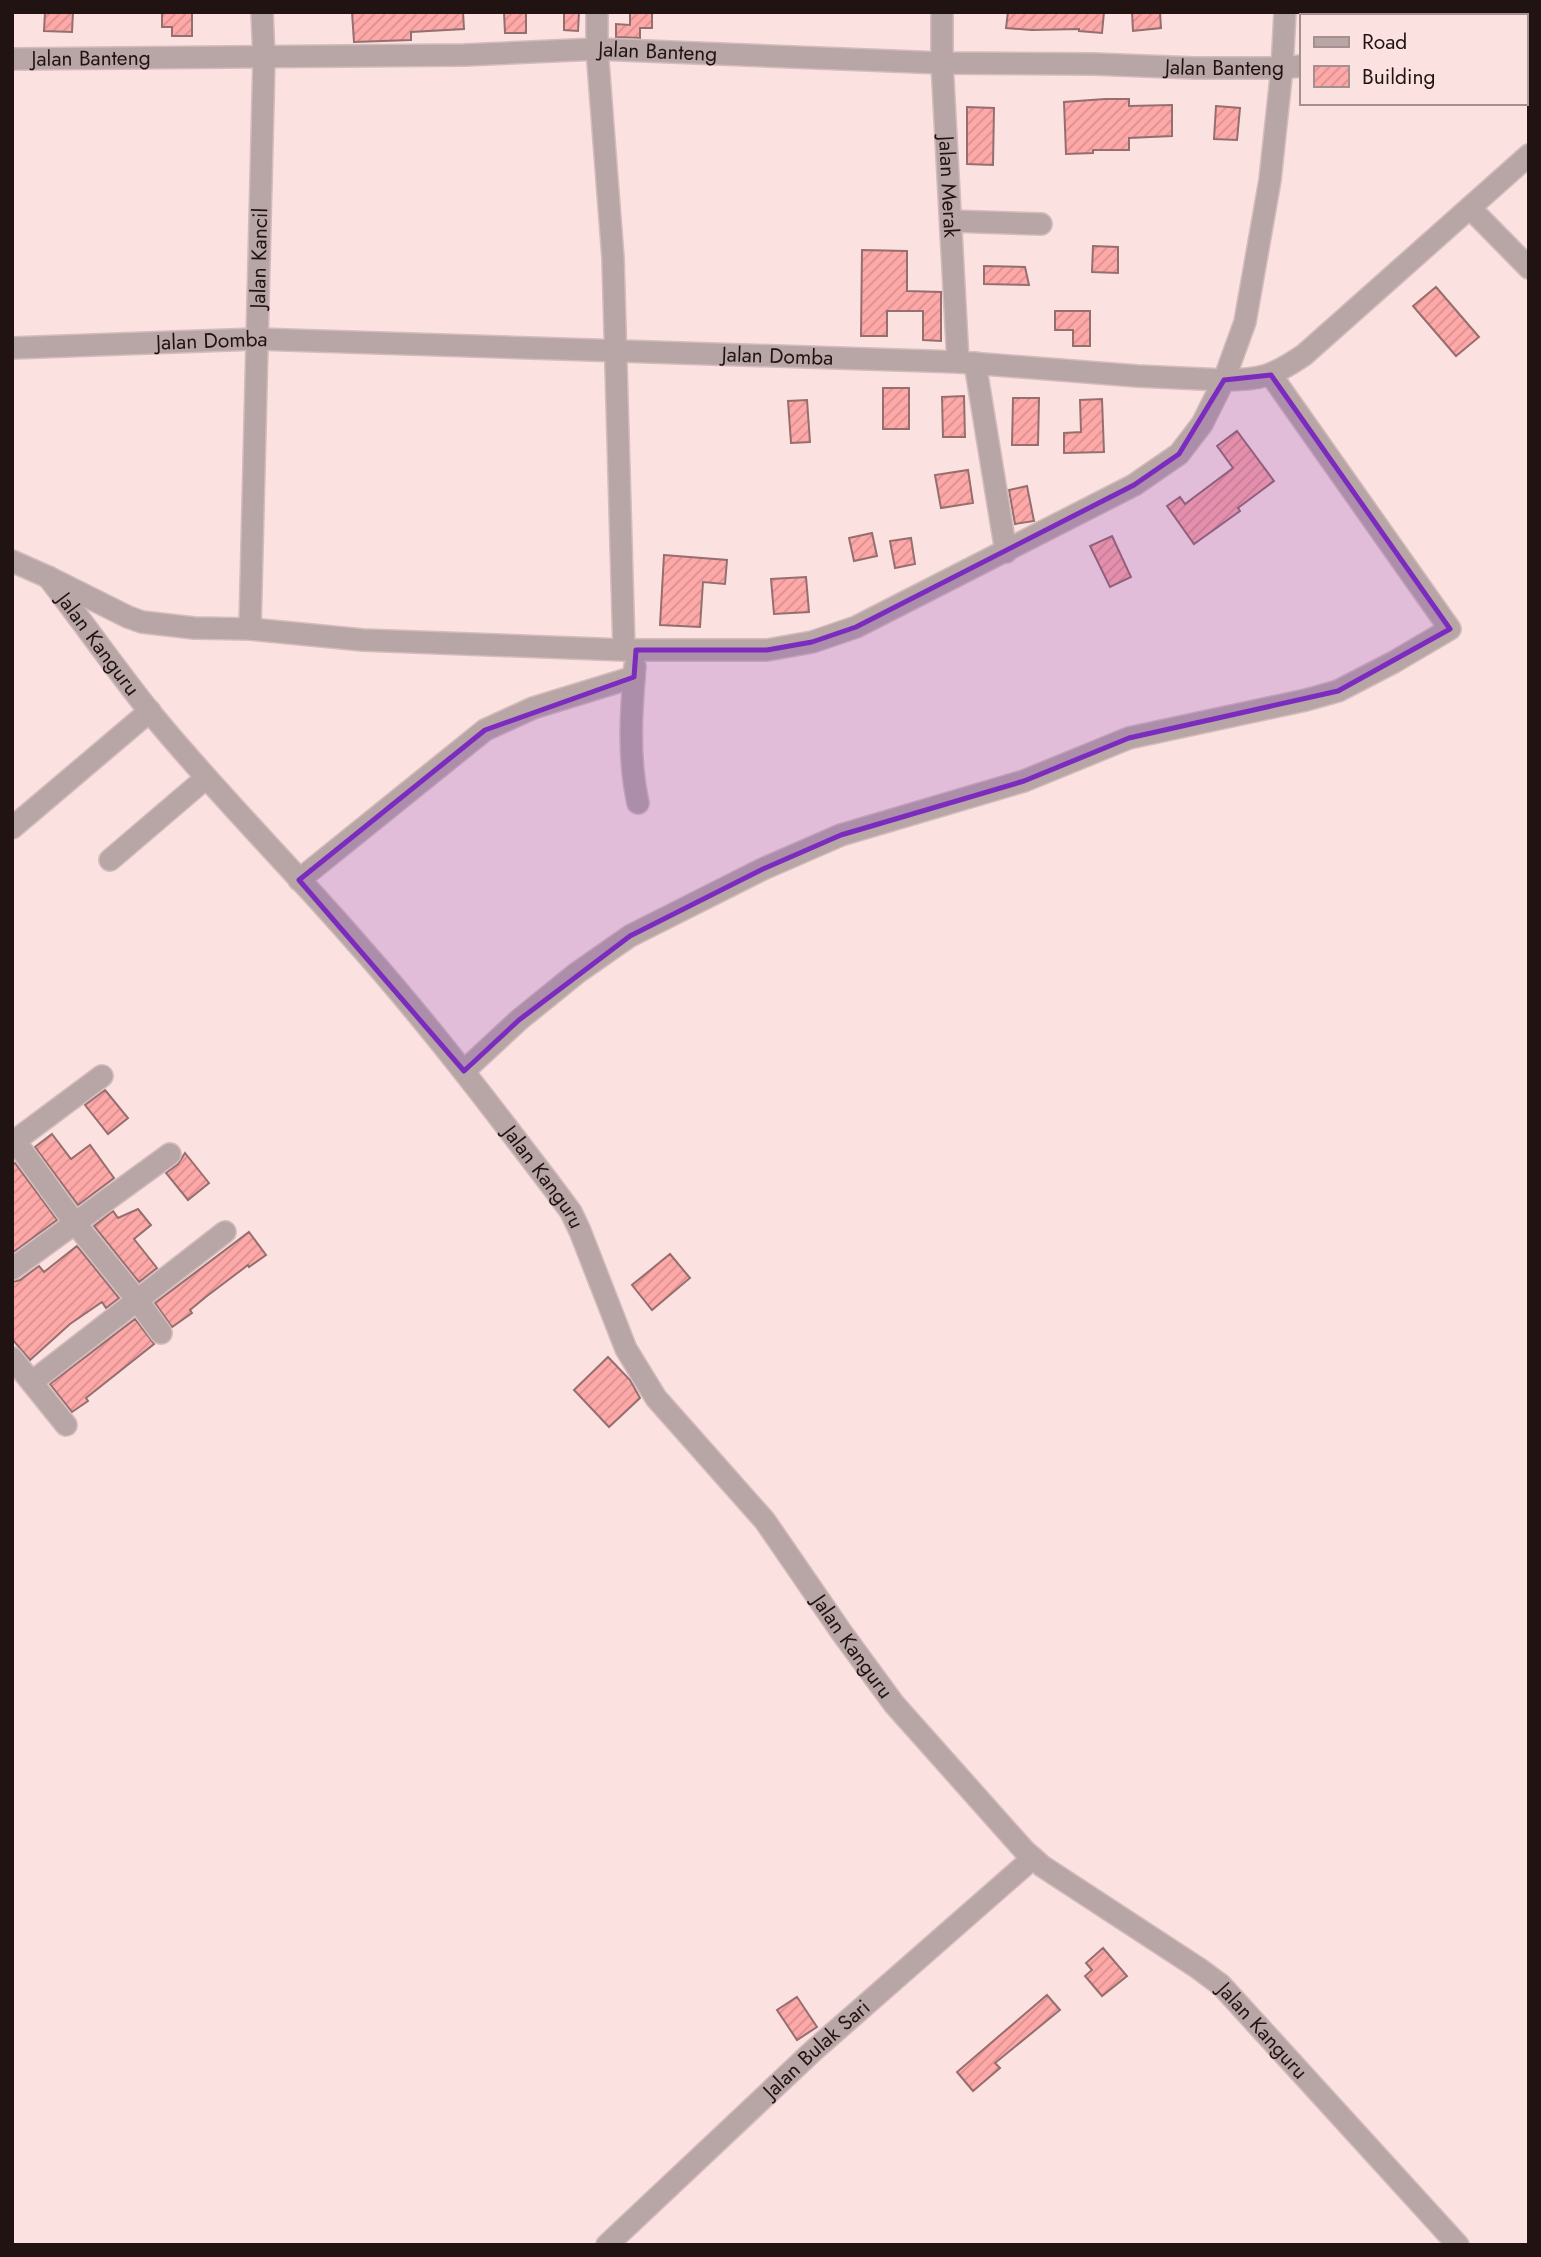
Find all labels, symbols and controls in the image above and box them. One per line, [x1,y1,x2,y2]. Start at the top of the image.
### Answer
legend [1300,14,1527,105]
text: Road [1362,27,1407,57]
street label: Jalan Banteng [595,34,718,69]
street label: Jalan Banteng [28,43,151,74]
street label: Jalan Banteng [1161,52,1284,83]
text: Building [1362,62,1435,92]
street label: Jalan Merak [931,132,966,239]
street label: Jalan Kancil [243,207,275,312]
street label: Jalan Domba [153,324,268,358]
street label: Jalan Domba [718,339,834,373]
street label: Jalan Kanguru [48,584,147,702]
street label: Jalan Kanguru [494,1117,592,1233]
street label: Jalan Kanguru [803,1586,900,1705]
street label: Jalan Kanguru [1209,1973,1315,2086]
street label: Jalan Bulak Sari [754,1993,877,2107]

